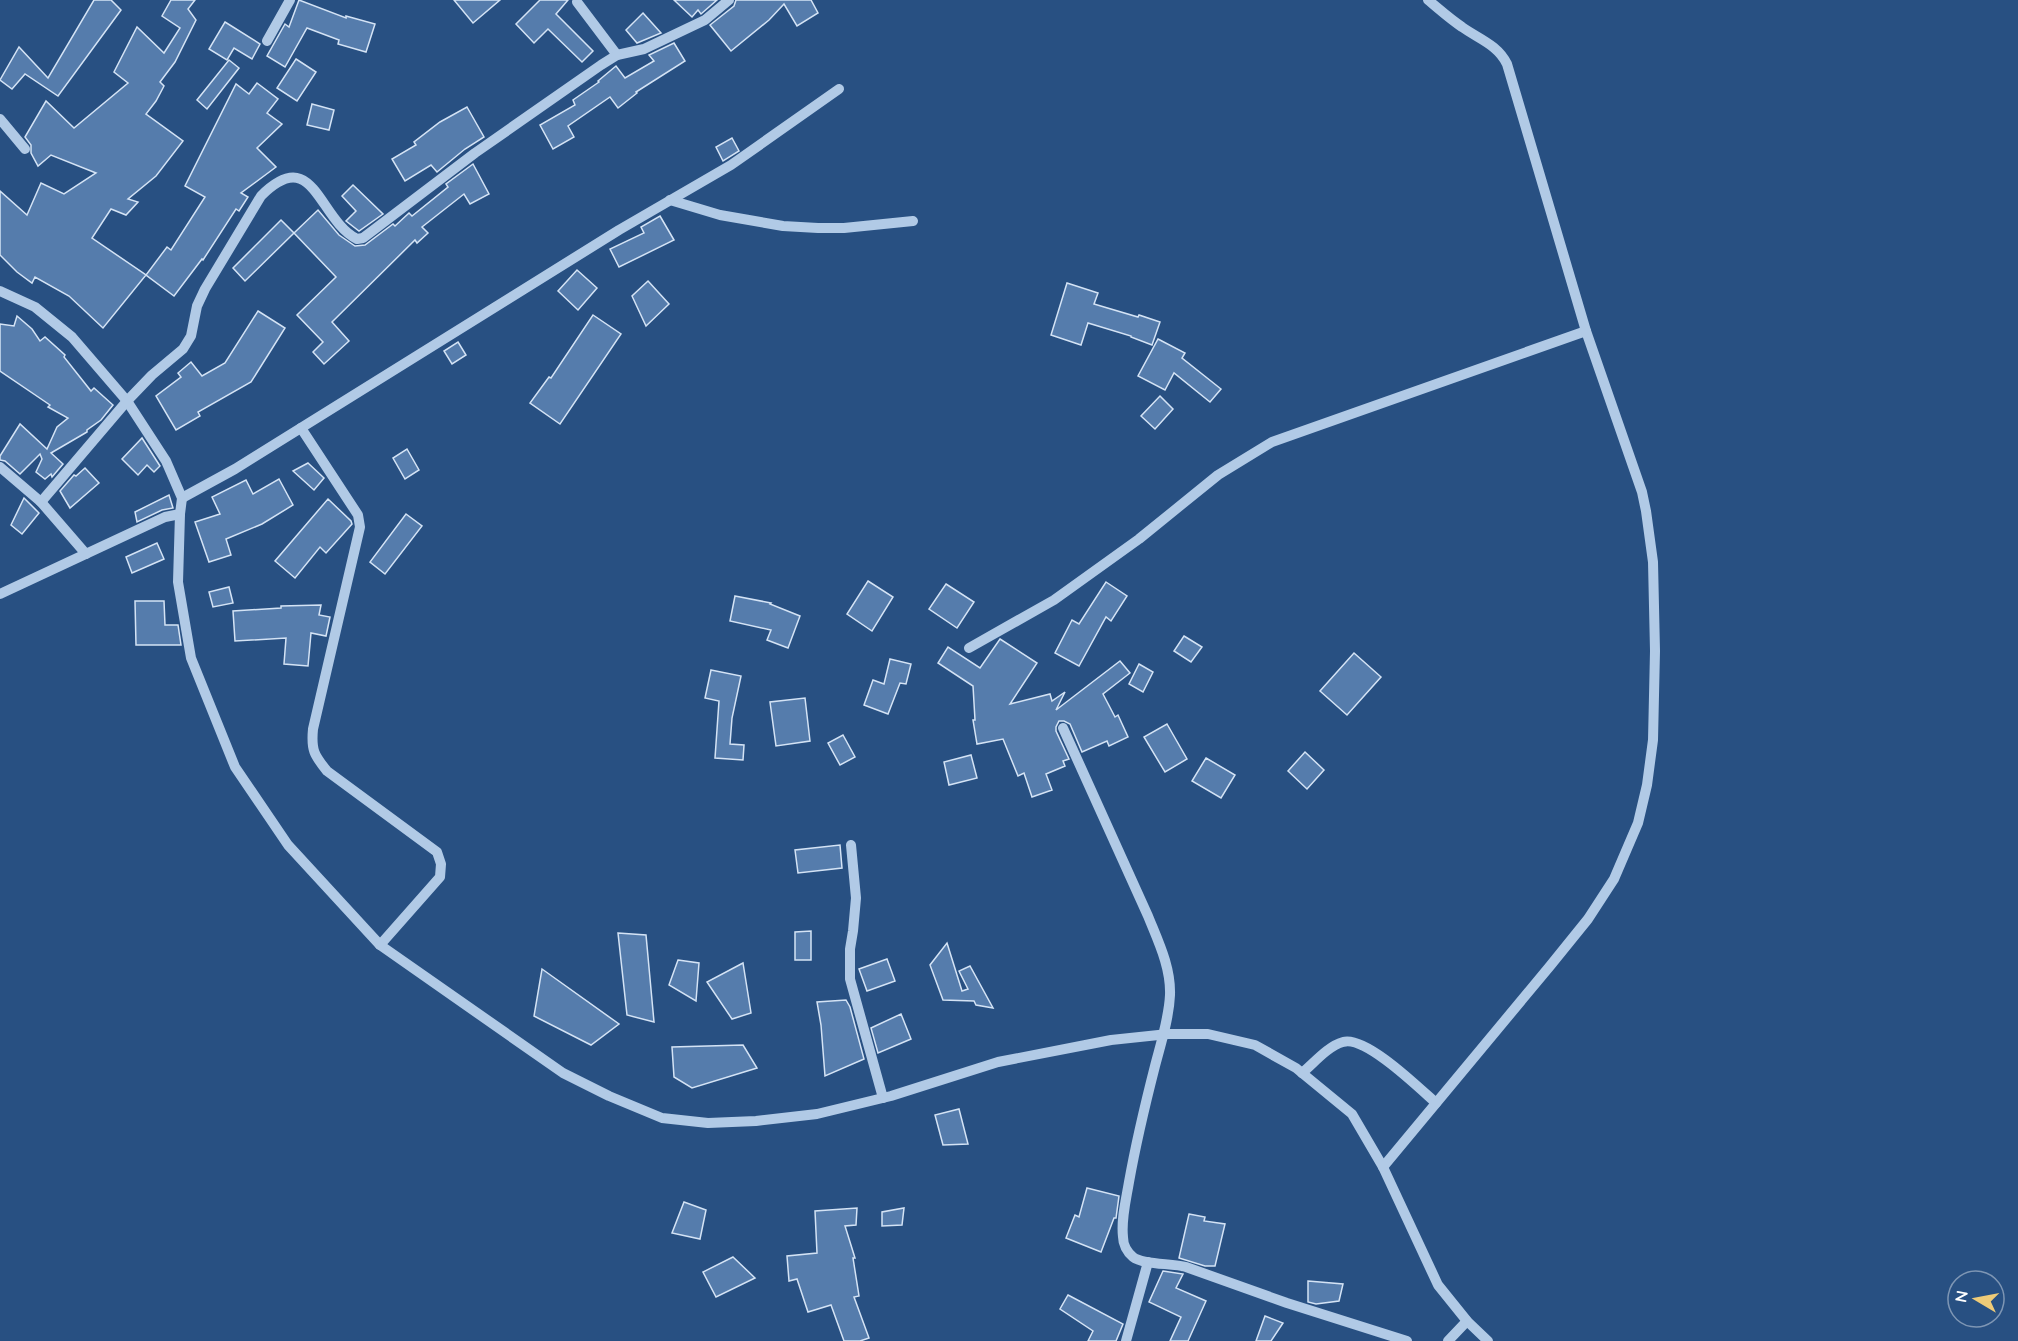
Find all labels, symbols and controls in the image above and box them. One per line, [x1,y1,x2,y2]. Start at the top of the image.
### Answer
north arrow [1946,1269,2006,1329]
text: N [1950,1289,1972,1304]

